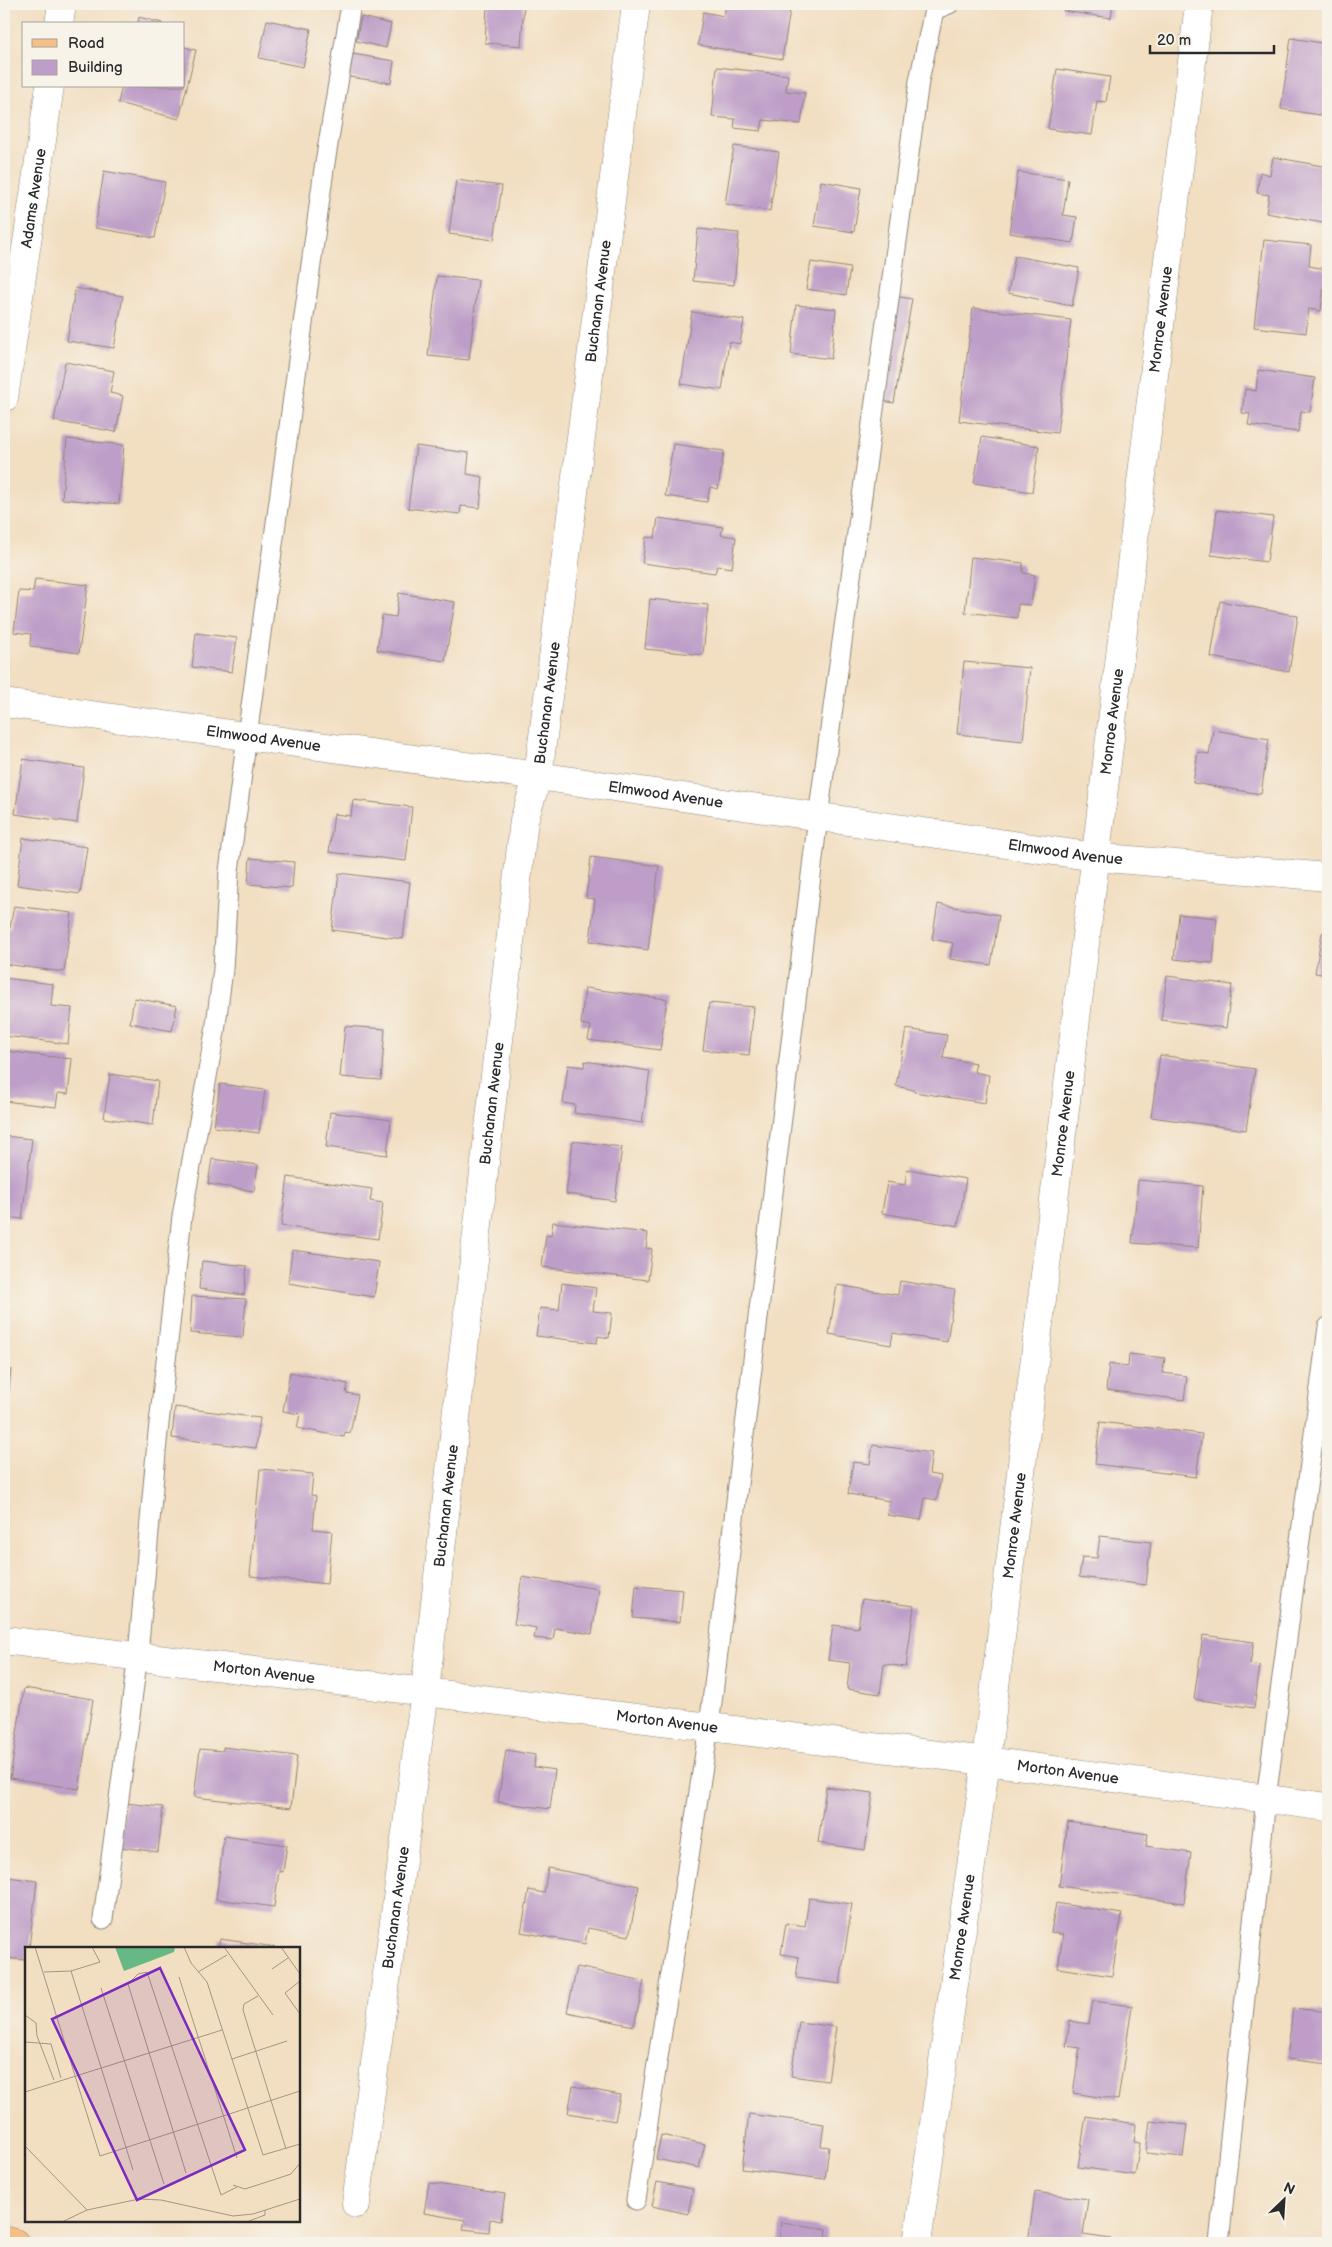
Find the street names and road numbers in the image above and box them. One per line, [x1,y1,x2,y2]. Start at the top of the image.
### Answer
street label: Adams Avenue [17,147,51,249]
street label: Buchanan Avenue [582,239,616,364]
street label: Monroe Avenue [1145,265,1177,374]
street label: Buchanan Avenue [531,641,565,765]
street label: Monroe Avenue [1097,667,1128,776]
street label: Elmwood Avenue [205,722,322,756]
street label: Elmwood Avenue [607,777,724,813]
street label: Elmwood Avenue [1007,835,1124,869]
street label: Buchanan Avenue [476,1041,509,1166]
street label: Monroe Avenue [1048,1069,1080,1178]
street label: Buchanan Avenue [430,1443,463,1568]
street label: Monroe Avenue [999,1471,1031,1580]
street label: Morton Avenue [212,1657,316,1688]
street label: Morton Avenue [615,1706,719,1738]
street label: Morton Avenue [1016,1756,1120,1789]
street label: Buchanan Avenue [379,1845,414,1970]
street label: Monroe Avenue [946,1873,980,1982]

